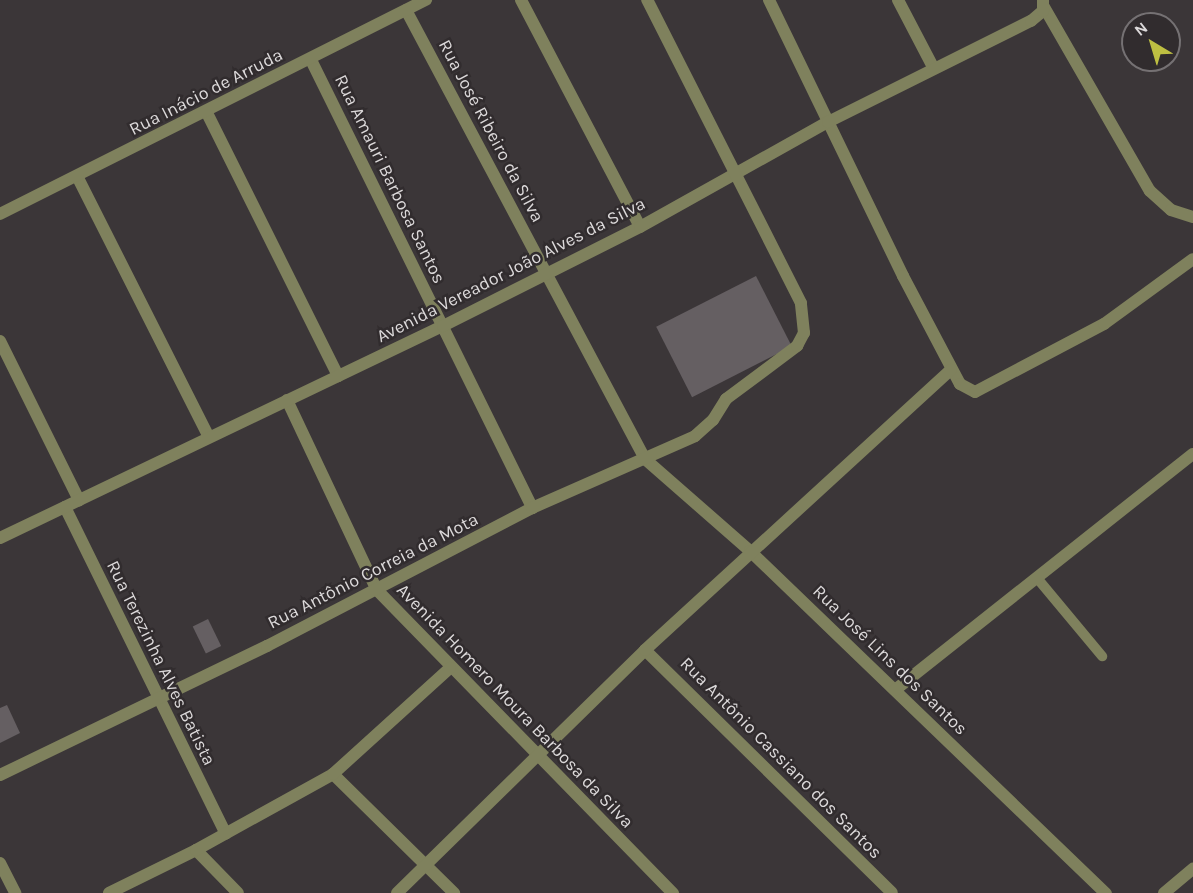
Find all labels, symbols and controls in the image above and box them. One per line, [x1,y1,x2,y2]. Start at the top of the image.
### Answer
north arrow [1121,12,1181,72]
text: N [1130,18,1151,40]
street label: Rua José Ribeiro da Silva [434,36,548,226]
street label: Rua Inácio de Arruda [125,44,287,140]
street label: Rua Amauri Barbosa Santos [330,71,450,287]
street label: Avenida Vereador João Alves da Silva [373,193,649,347]
street label: Rua Antônio Correia da Mota [264,508,482,634]
street label: Rua Terezinha Alves Batista [102,557,220,769]
street label: Avenida Homero Moura Barbosa da Silva [392,579,638,833]
street label: Rua José Lins dos Santos [808,581,972,739]
street label: Rua Antônio Cassiano dos Santos [676,653,886,863]

